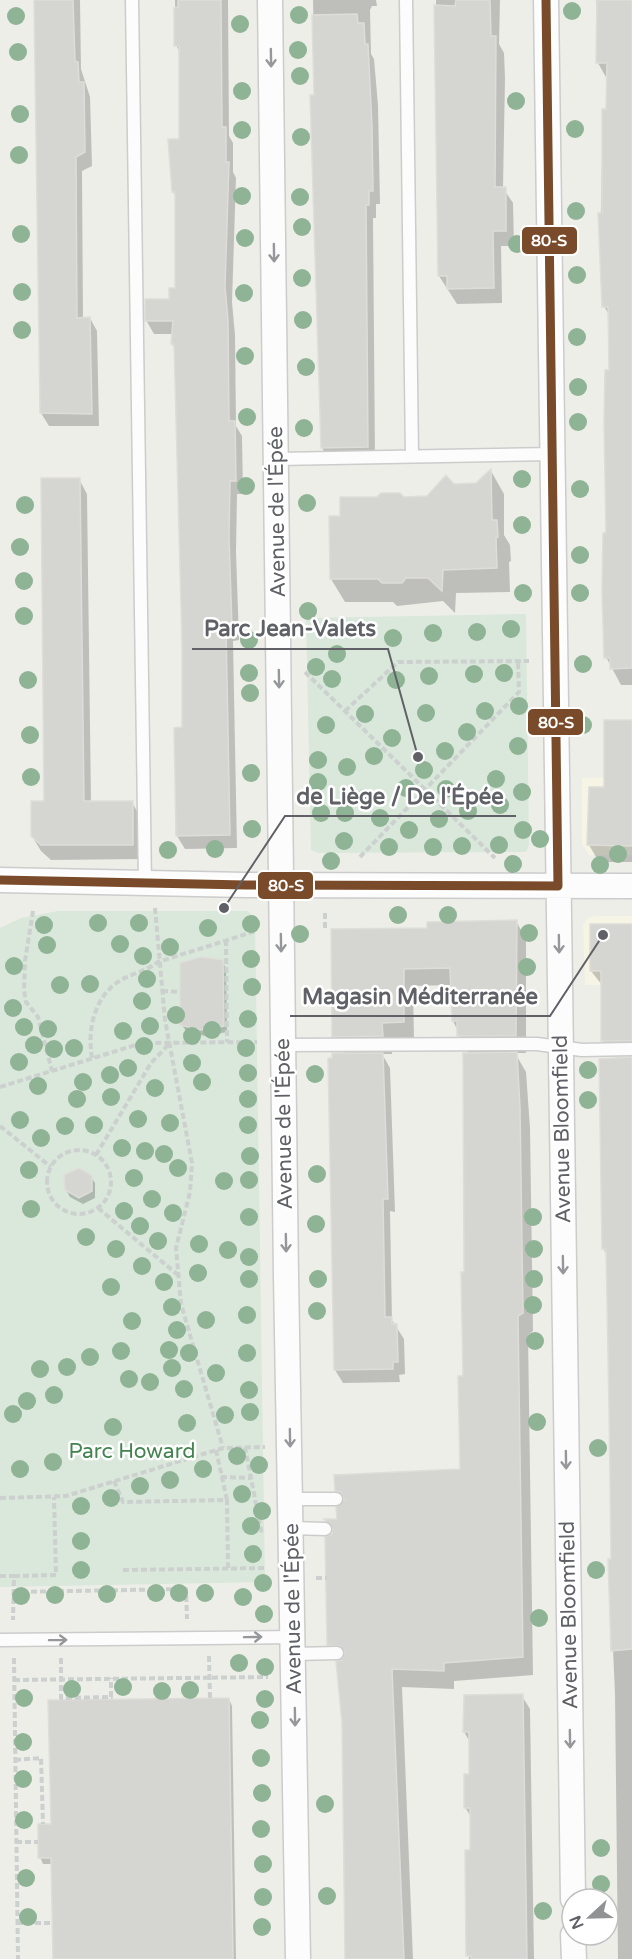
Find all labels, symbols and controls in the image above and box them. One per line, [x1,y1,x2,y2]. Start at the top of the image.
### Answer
one-way arrow [265,48,277,68]
line badge: 80-S [521,226,578,255]
text: 80-S [531,231,567,251]
one-way arrow [268,243,280,263]
street label: Avenue de l'Épée [263,426,291,598]
callout: Parc Jean-Valets [192,609,388,649]
text: Parc Jean-Valets [204,616,377,642]
one-way arrow [274,669,285,689]
line badge: 80-S [527,708,584,736]
text: 80-S [538,713,574,733]
callout: de Liège / De l'Épée [285,776,516,816]
text: de Liège / De l'Épée [296,783,504,810]
line badge: 80-S [257,871,314,900]
text: 80-S [268,876,304,896]
one-way arrow [276,932,287,952]
one-way arrow [553,934,565,954]
callout: Magasin Méditerranée [290,976,550,1016]
text: Magasin Méditerranée [302,984,538,1010]
street label: Avenue Bloomfield [548,1035,576,1223]
street label: Avenue de l'Épée [270,1038,298,1210]
one-way arrow [280,1232,292,1252]
one-way arrow [558,1255,569,1275]
one-way arrow [284,1427,296,1447]
park label: Parc Howard [68,1439,196,1464]
one-way arrow [560,1449,572,1469]
street label: Avenue Bloomfield [555,1521,583,1709]
street label: Avenue de l'Épée [279,1523,307,1695]
one-way arrow [243,1631,263,1643]
one-way arrow [48,1634,68,1645]
one-way arrow [290,1706,301,1726]
one-way arrow [564,1728,576,1748]
north arrow [560,1887,620,1947]
text: N [565,1913,589,1932]

